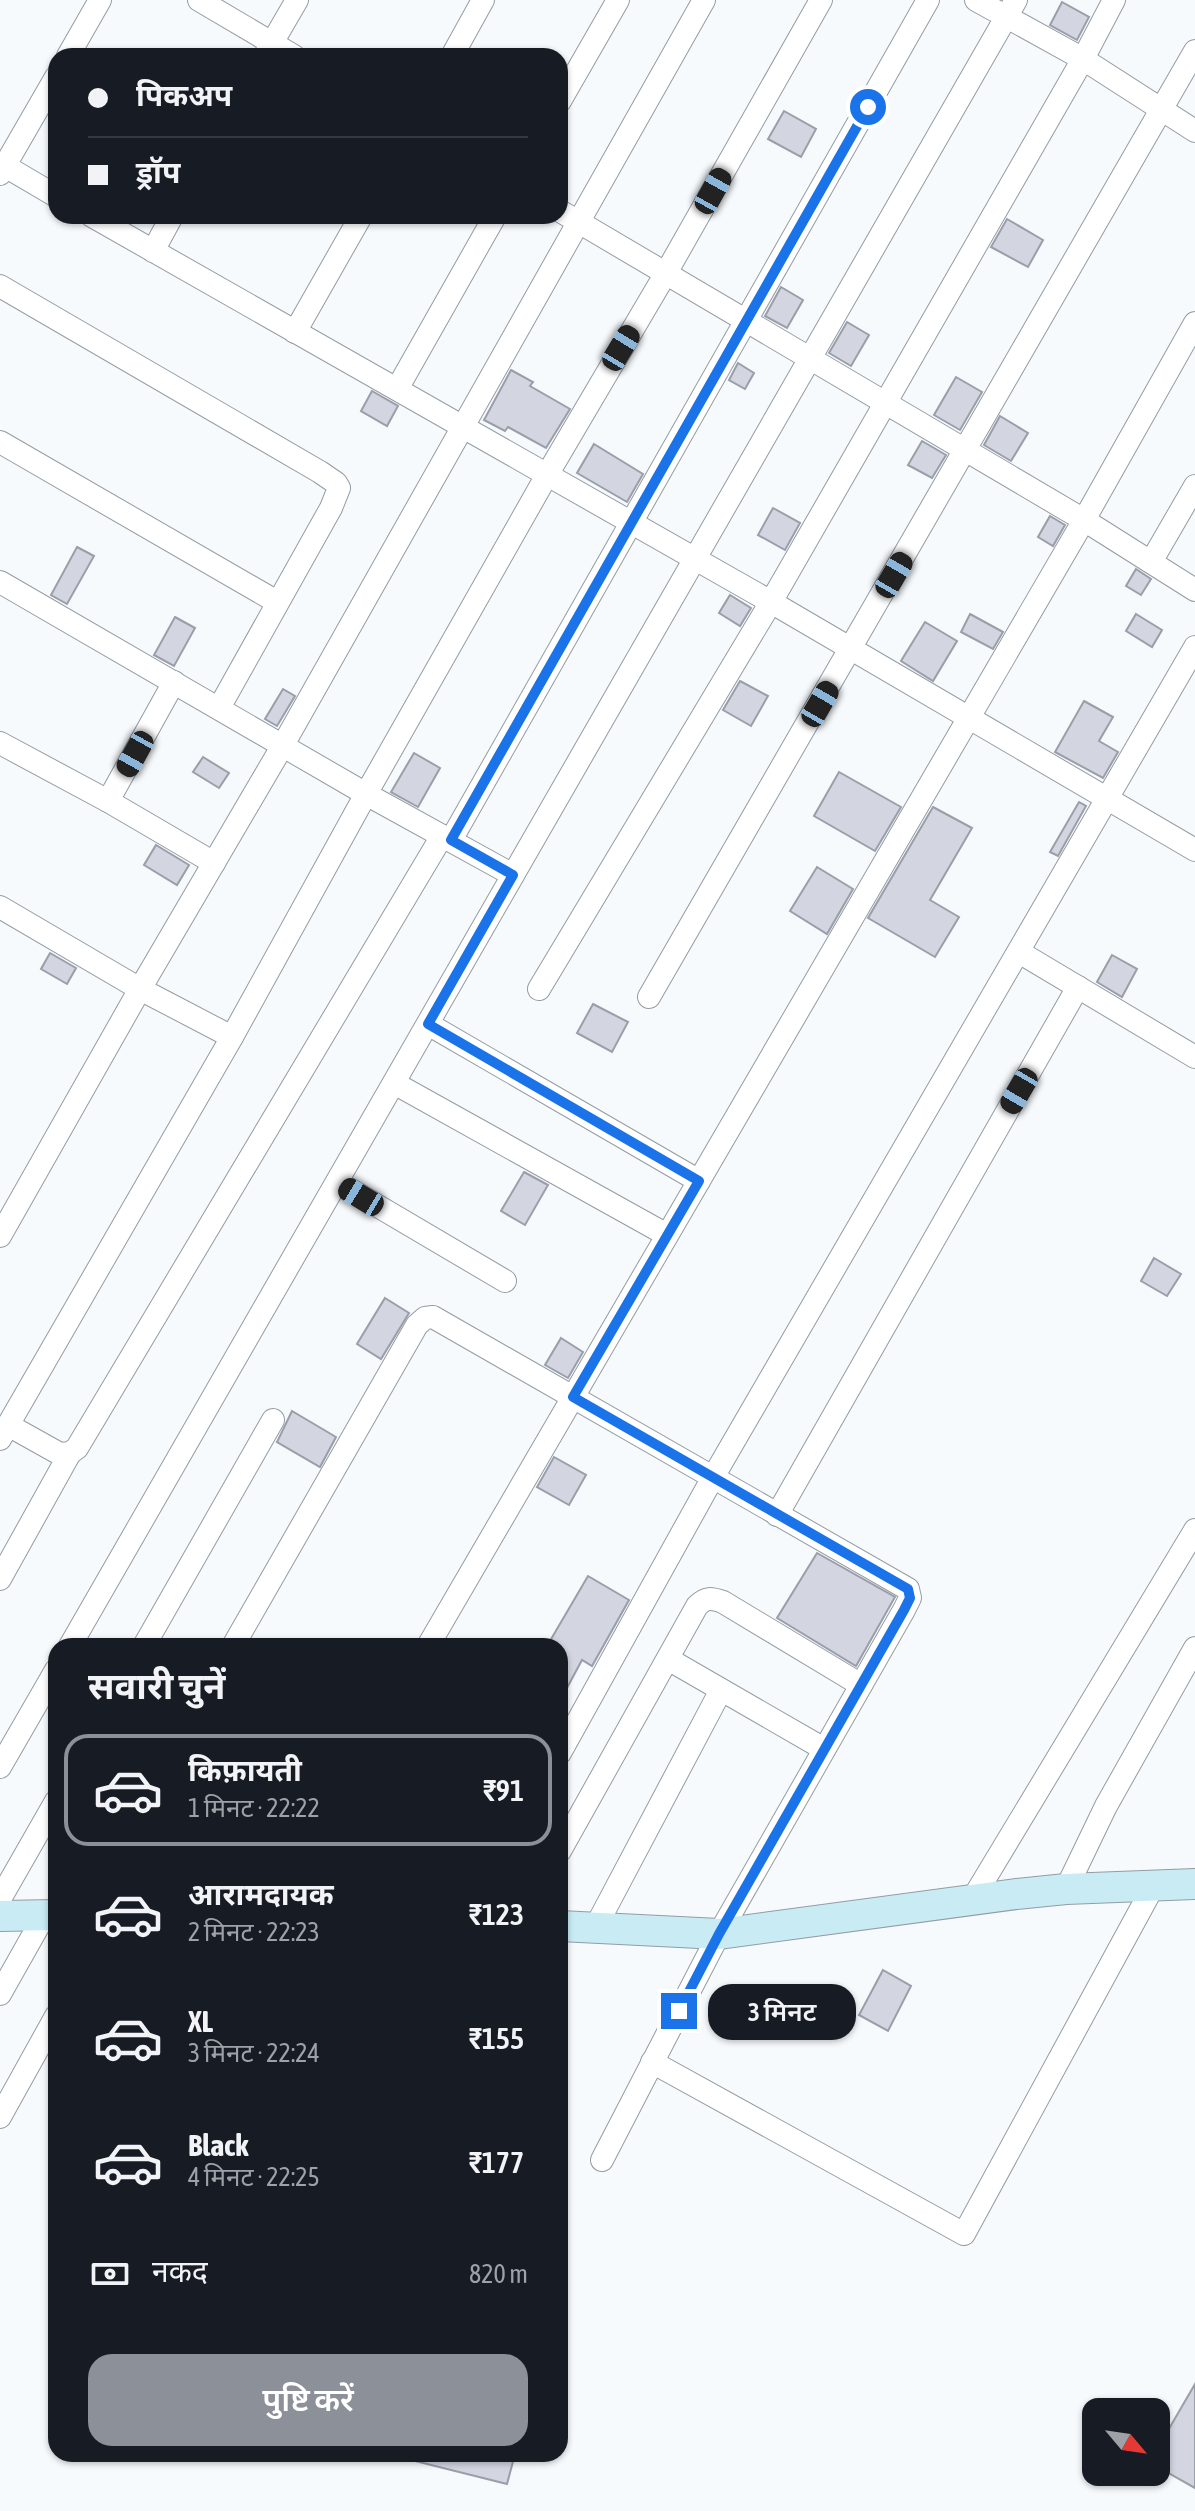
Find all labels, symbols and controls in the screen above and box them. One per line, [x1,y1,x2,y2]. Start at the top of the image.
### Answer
text: पिकअप [136,78,232,112]
route start [850,89,886,125]
text: ड्रॉप [136,155,180,189]
car [691,164,735,218]
car [598,321,644,375]
car [872,548,916,602]
car [798,677,842,731]
car [113,727,157,781]
car [997,1064,1041,1118]
car [334,1174,388,1220]
text: सवारी चुनें [88,1665,225,1707]
text: किफ़ायती [188,1753,302,1787]
icon: car [92,1754,164,1826]
text: ₹91 [483,1773,524,1807]
text: 1 मिनट · 22:22 [188,1793,320,1823]
text: आरामदायक [188,1877,334,1911]
icon: car [92,1878,164,1950]
text: ₹123 [469,1897,524,1931]
text: 2 मिनट · 22:23 [188,1917,320,1947]
callout: 3 मिनट [707,1983,855,2039]
route end [661,1993,697,2029]
text: 3 मिनट [748,1997,816,2027]
icon: car [92,2002,164,2074]
text: XL [188,2004,213,2038]
text: ₹155 [469,2021,524,2055]
text: 3 मिनट · 22:24 [188,2038,320,2068]
icon: car [92,2126,164,2198]
text: Black [188,2128,248,2162]
text: ₹177 [469,2145,524,2179]
text: 4 मिनट · 22:25 [188,2162,320,2192]
icon: cash [88,2252,132,2296]
text: नकद [152,2254,208,2288]
text: 820 m [469,2259,528,2289]
button: पुष्टि करें [88,2354,528,2446]
north arrow [1082,2398,1170,2486]
map controls [1082,2398,1170,2486]

